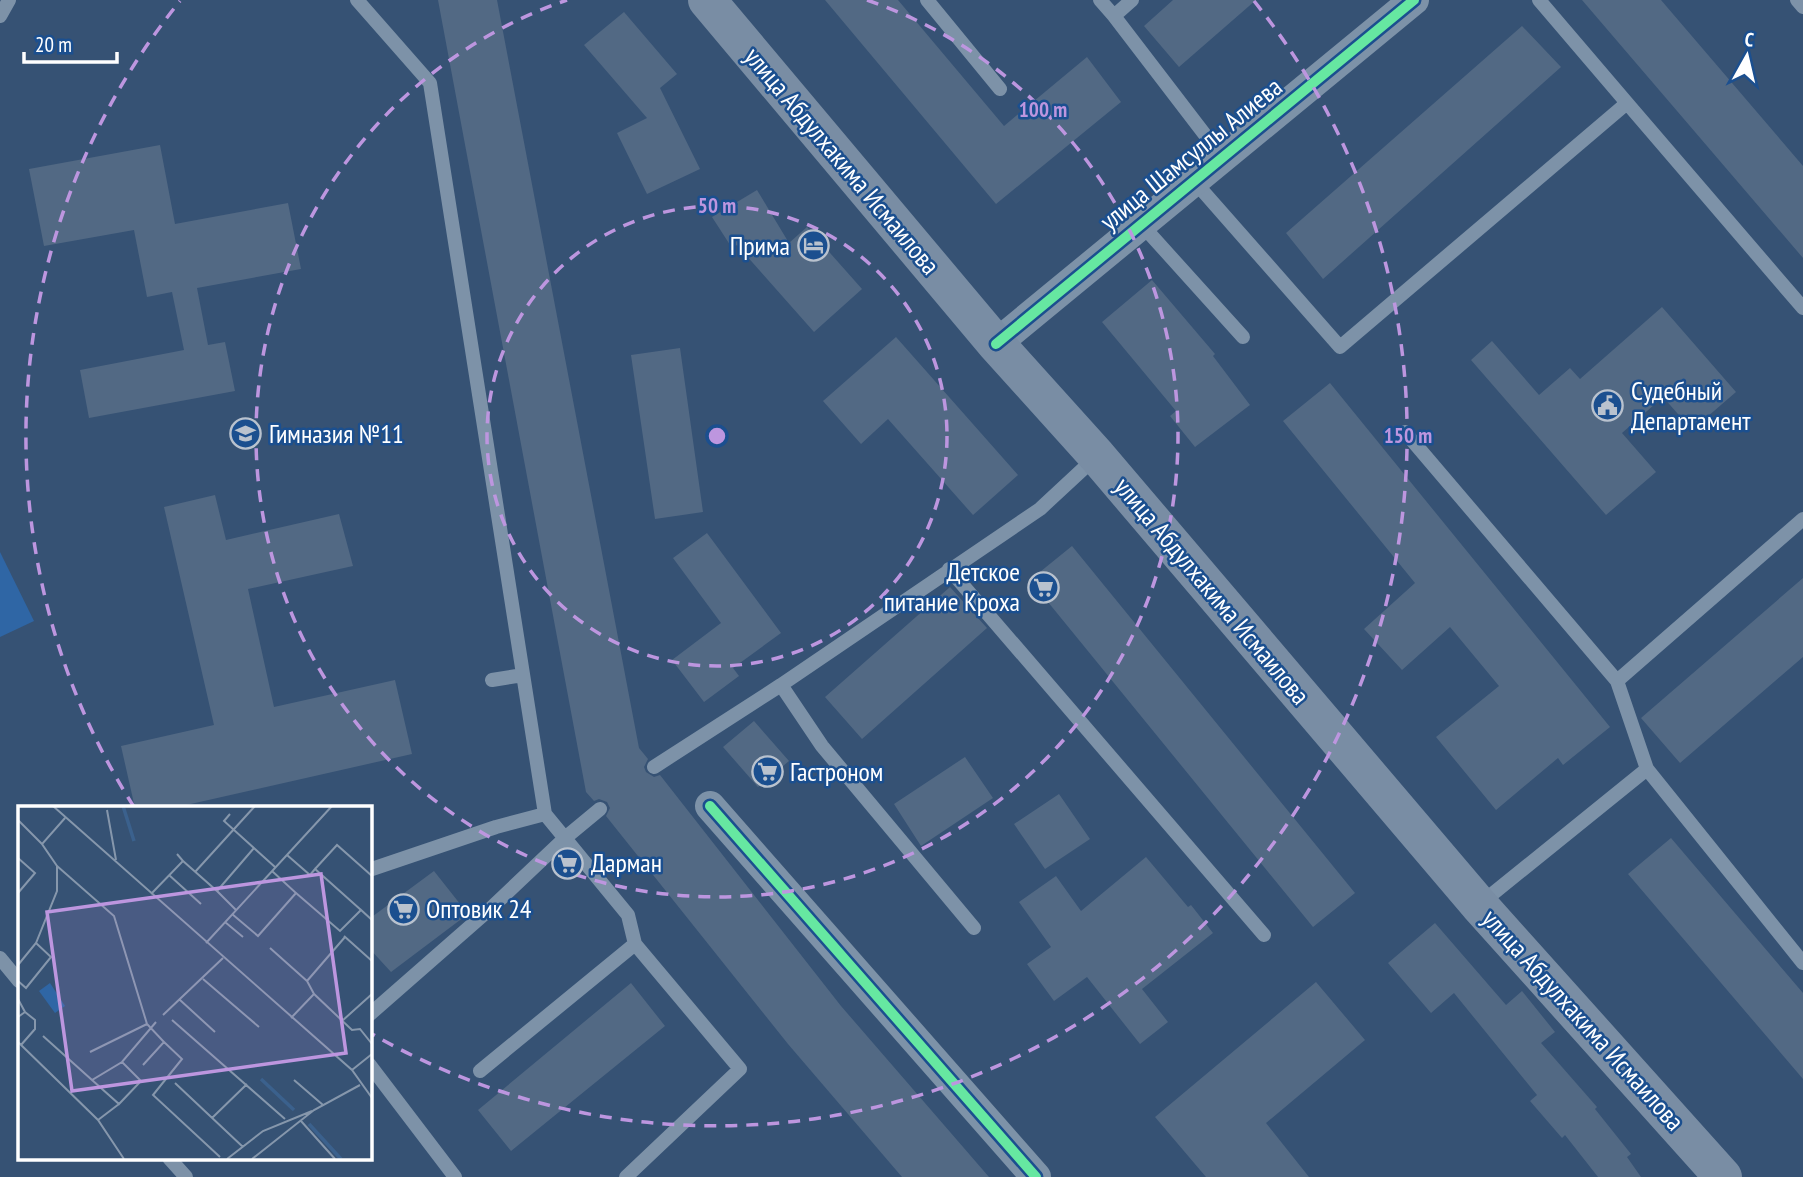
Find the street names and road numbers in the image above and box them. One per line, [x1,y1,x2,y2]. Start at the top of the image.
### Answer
street label: улица Абдулхакима Исмаилова [738,40,947,281]
street label: улица Шамсуллы Алиева [1093,70,1289,237]
street label: улица Абдулхакима Исмаилова [1108,470,1317,711]
street label: улица Абдулхакима Исмаилова [1475,902,1692,1137]

